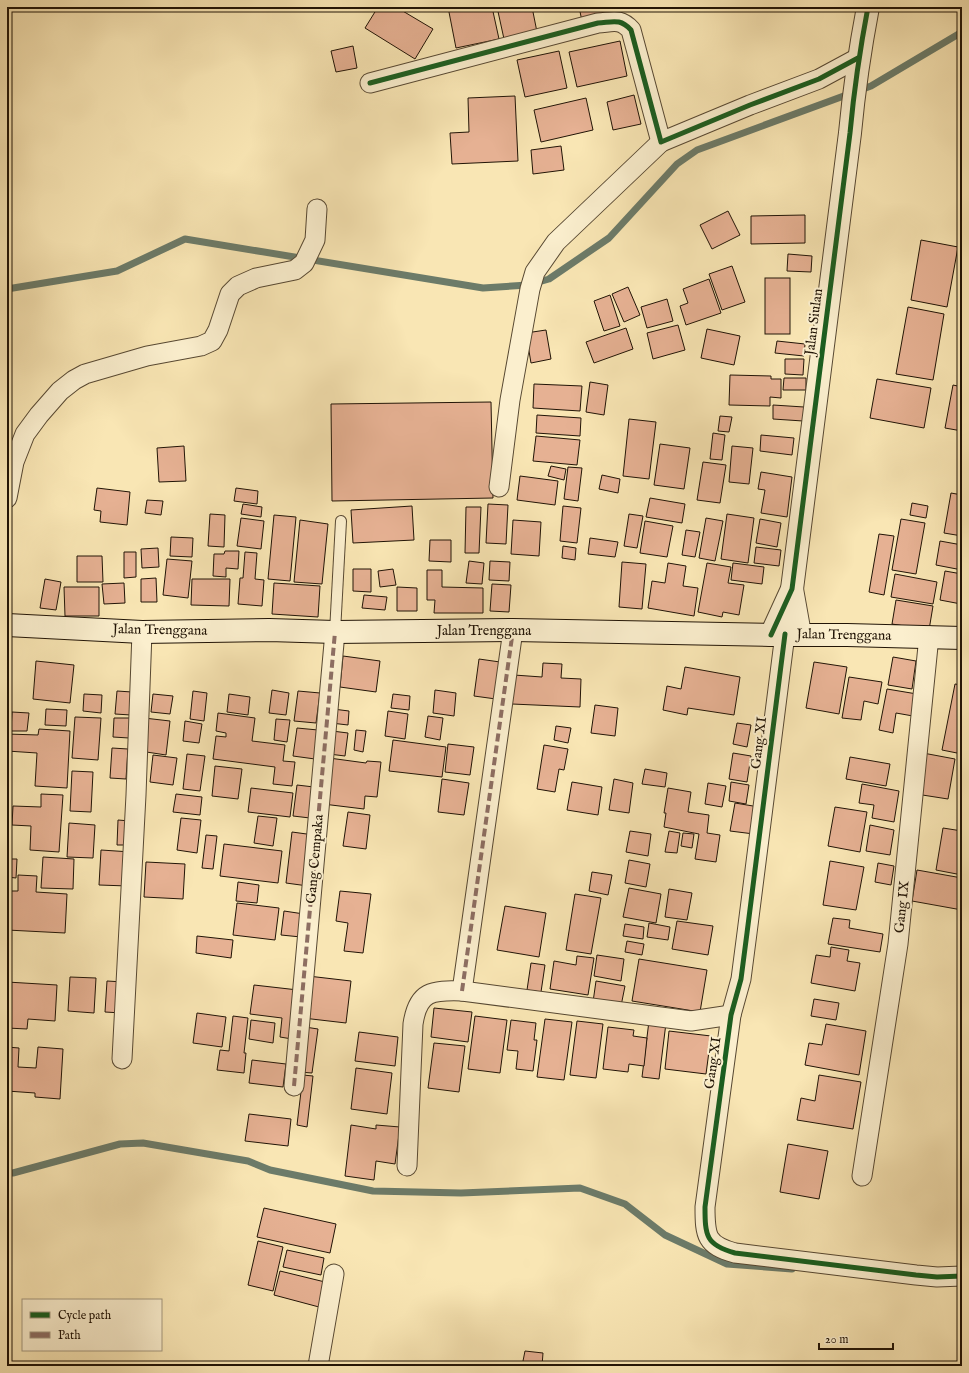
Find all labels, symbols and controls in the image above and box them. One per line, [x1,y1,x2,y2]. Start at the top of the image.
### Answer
street label: Jalan Siulan [801,287,827,358]
street label: Jalan Trenggana [110,620,208,640]
street label: Jalan Trenggana [435,622,532,640]
street label: Jalan Trenggana [794,625,892,645]
street label: Gang XI [747,716,771,770]
street label: Gang Cempaka [302,813,328,904]
street label: Gang IX [890,879,914,934]
street label: Gang XI [700,1036,726,1090]
legend [22,1299,162,1351]
text: Cycle path [58,1308,112,1324]
scale bar [819,1325,893,1351]
text: Path [58,1328,81,1343]
text: 20 m [825,1332,848,1347]

